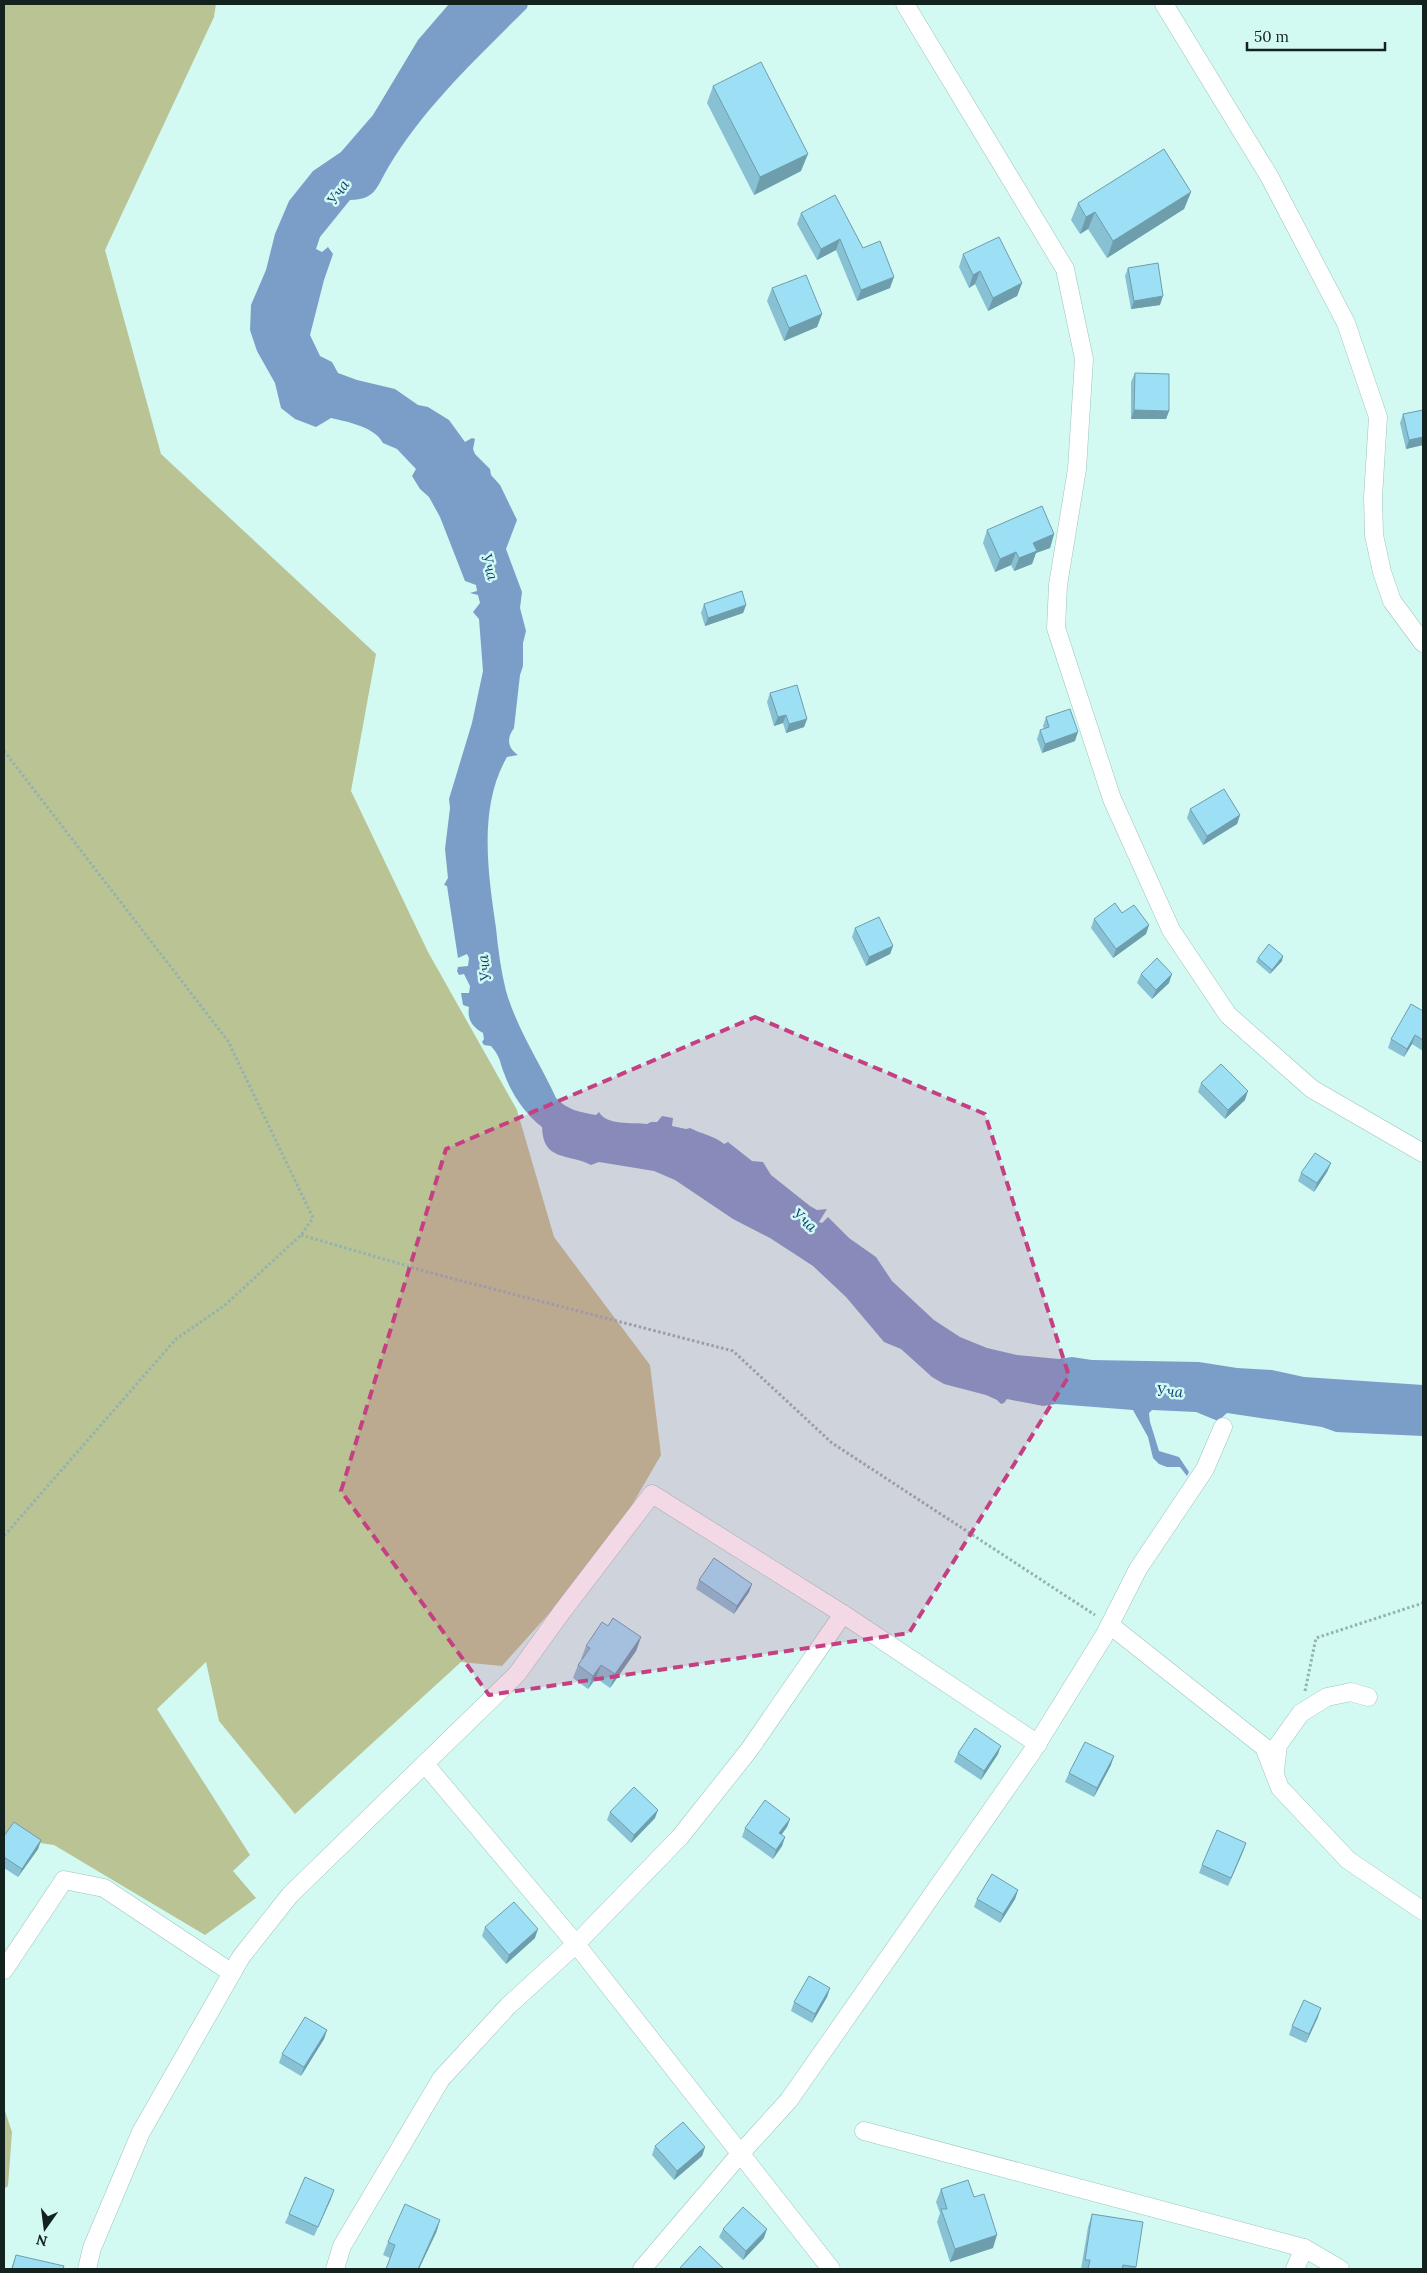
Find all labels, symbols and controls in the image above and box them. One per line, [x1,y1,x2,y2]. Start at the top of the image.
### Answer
scale bar [1247,20,1384,52]
text: 50 m [1254,27,1289,46]
water label: Уча [323,175,354,208]
water label: Уча [477,552,503,583]
water label: Уча [473,953,495,982]
water label: Уча [789,1204,822,1236]
water label: Уча [1156,1381,1184,1401]
north arrow [20,2203,70,2253]
text: N [34,2231,49,2251]

